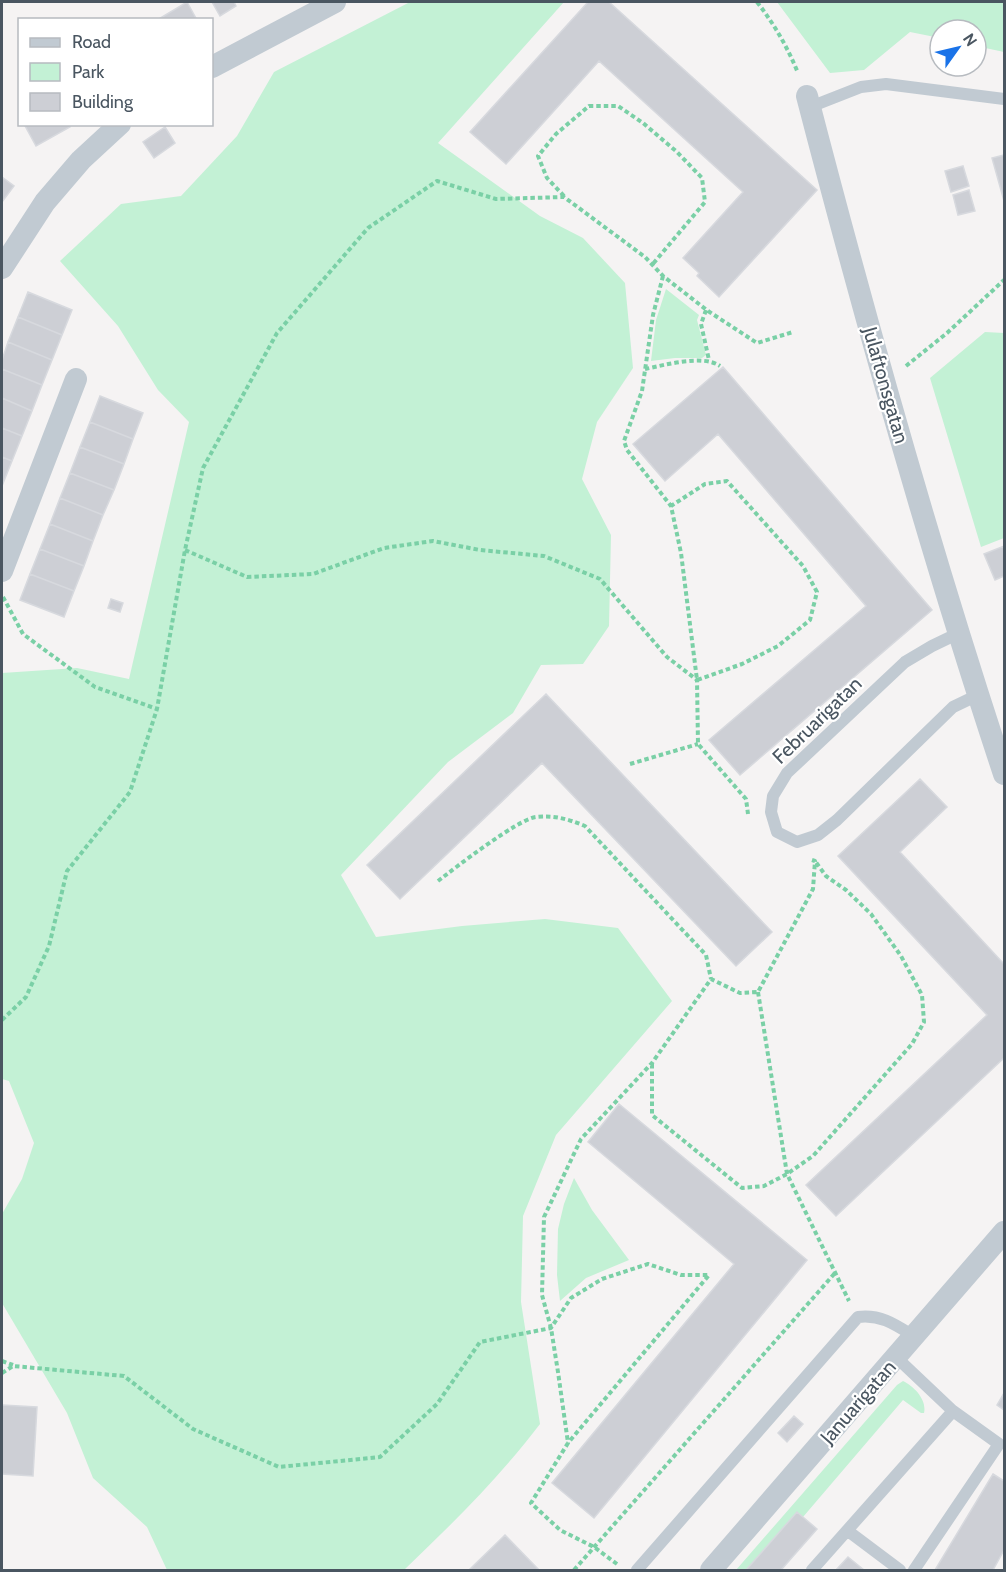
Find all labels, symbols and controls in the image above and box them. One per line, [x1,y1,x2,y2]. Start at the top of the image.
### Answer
legend [18,18,213,126]
north arrow [928,18,988,78]
text: N [959,30,981,50]
text: Road [72,31,111,53]
text: Park [72,61,105,83]
text: Building [72,91,134,113]
street label: Julaftonsgatan [858,323,914,446]
street label: Februarigatan [767,672,867,768]
street label: Januarigatan [814,1355,901,1450]

